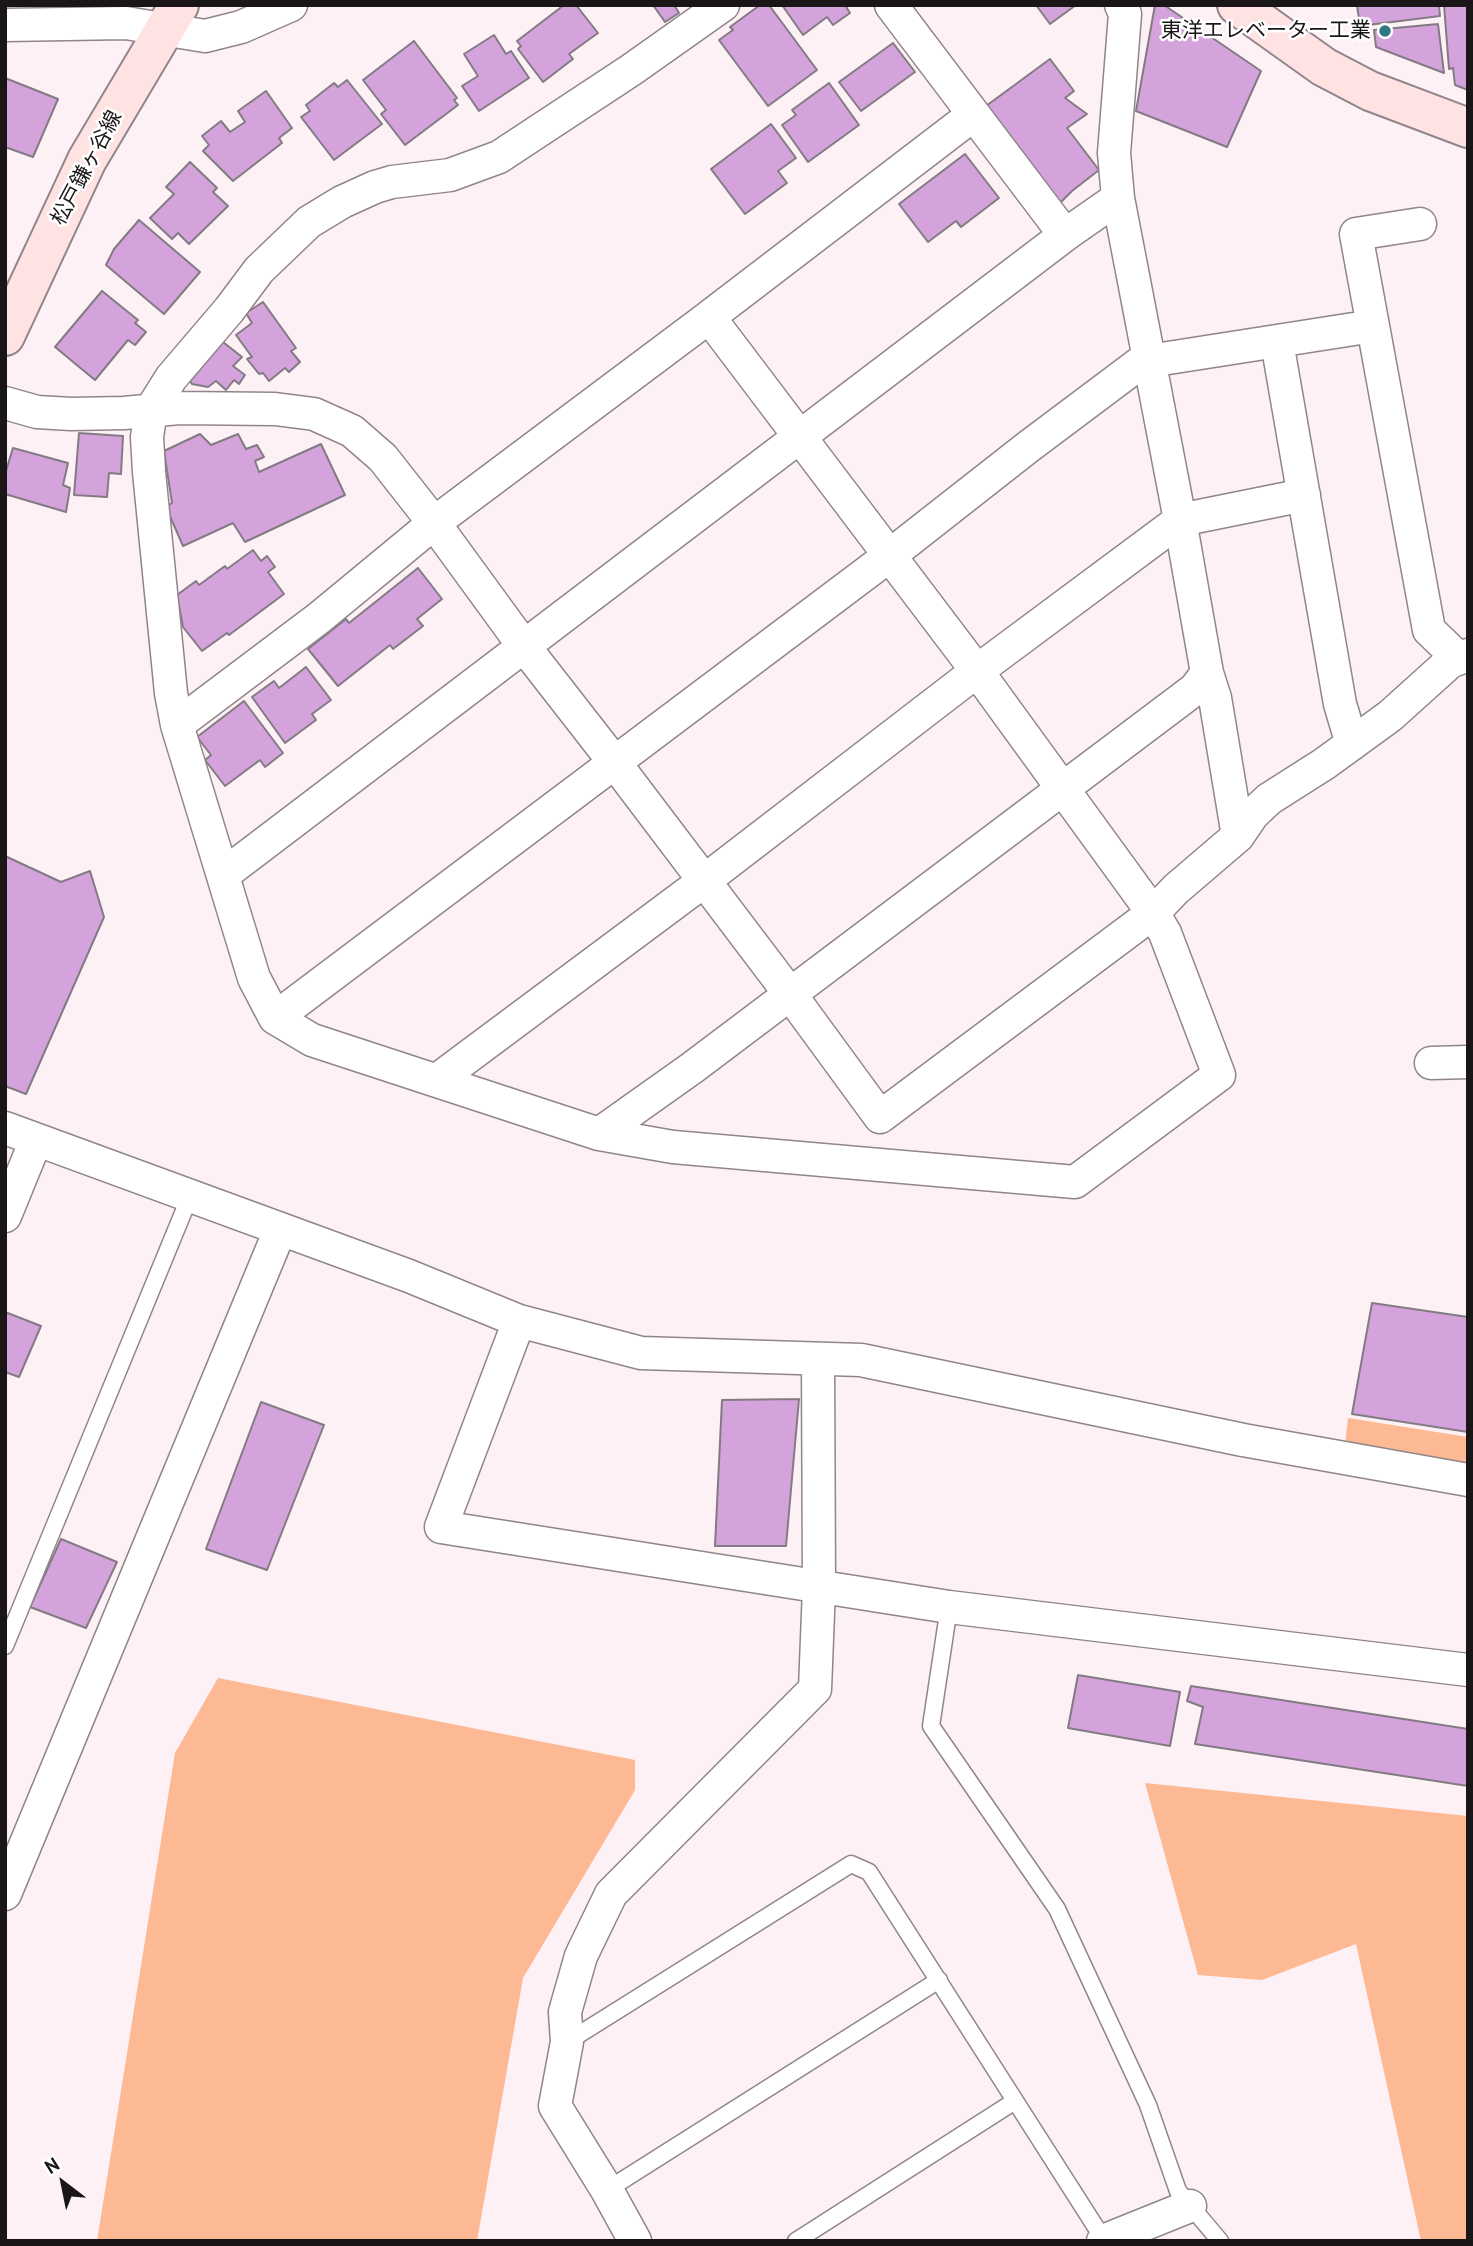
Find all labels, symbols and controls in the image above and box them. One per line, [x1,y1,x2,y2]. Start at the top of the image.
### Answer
place label: 東洋エレベーター工業 [1161,18,1371,44]
marker: 東洋エレベーター工業 [1377,23,1393,39]
street label: 松戸鎌ヶ谷線 [46,106,128,230]
north arrow [28,2148,98,2218]
text: N [40,2152,64,2179]

